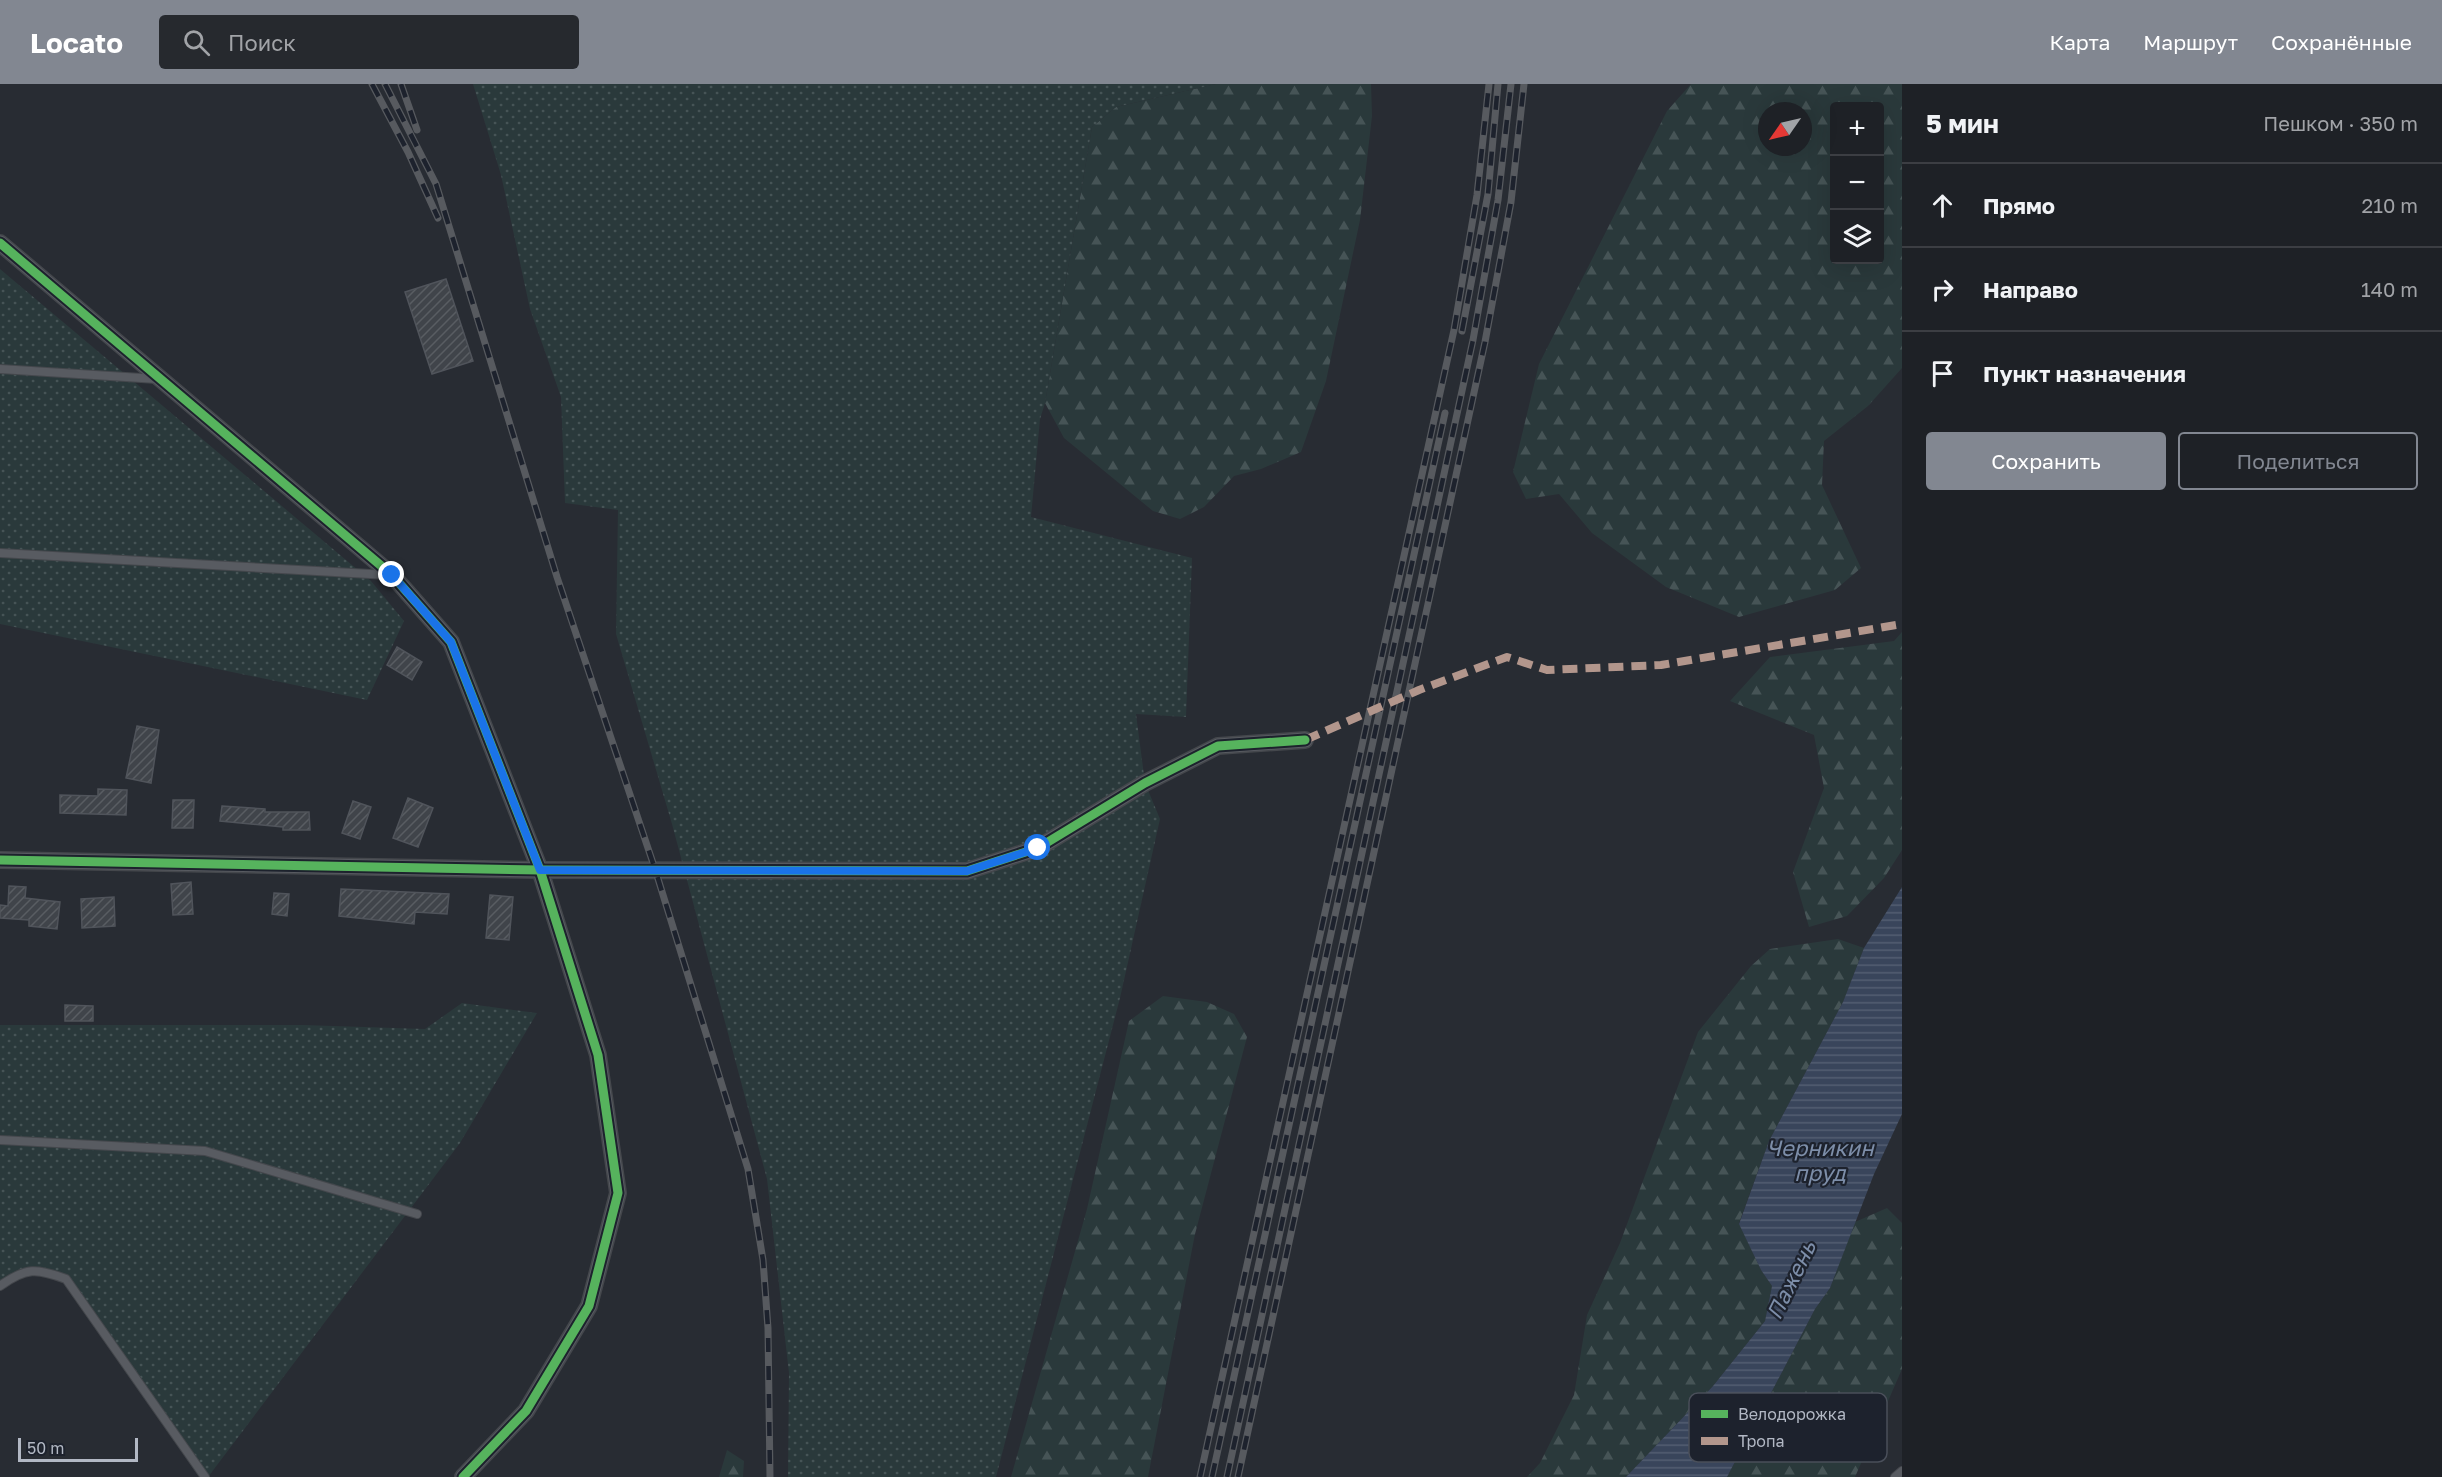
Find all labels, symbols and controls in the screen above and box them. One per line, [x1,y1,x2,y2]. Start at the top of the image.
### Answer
search box [159,15,579,69]
text: Locato [30,26,123,59]
icon: search [180,26,213,59]
text: Поиск [228,29,296,56]
text: Карта [2049,29,2110,55]
text: Маршрут [2143,29,2238,55]
text: Сохранённые [2271,29,2412,55]
north arrow [1758,102,1812,156]
map controls [1830,102,1884,264]
button: + [1830,102,1884,156]
text: 5 мин [1926,108,1999,139]
text: Пешком · 350 m [2263,111,2418,135]
button: − [1830,156,1884,210]
icon: ahead [1926,189,1959,222]
text: Прямо [1983,192,2055,219]
text: 210 m [2362,193,2418,217]
button: layers [1830,210,1884,264]
icon: right [1926,273,1959,306]
text: Направо [1983,276,2078,303]
text: 140 m [2361,277,2418,301]
icon: arrive [1926,357,1959,390]
text: Пункт назначения [1983,360,2186,387]
button: Сохранить [1926,432,2166,490]
button: Поделиться [2178,432,2418,490]
route end [378,561,404,587]
route start [1024,834,1050,860]
water label: Черникин пруд [1766,1134,1875,1186]
water label: Пажень [1760,1235,1822,1323]
legend [1689,1393,1887,1462]
text: Велодорожка [1738,1404,1846,1424]
text: Тропа [1738,1431,1785,1451]
scale bar [18,1435,138,1462]
text: 50 m [27,1438,64,1458]

